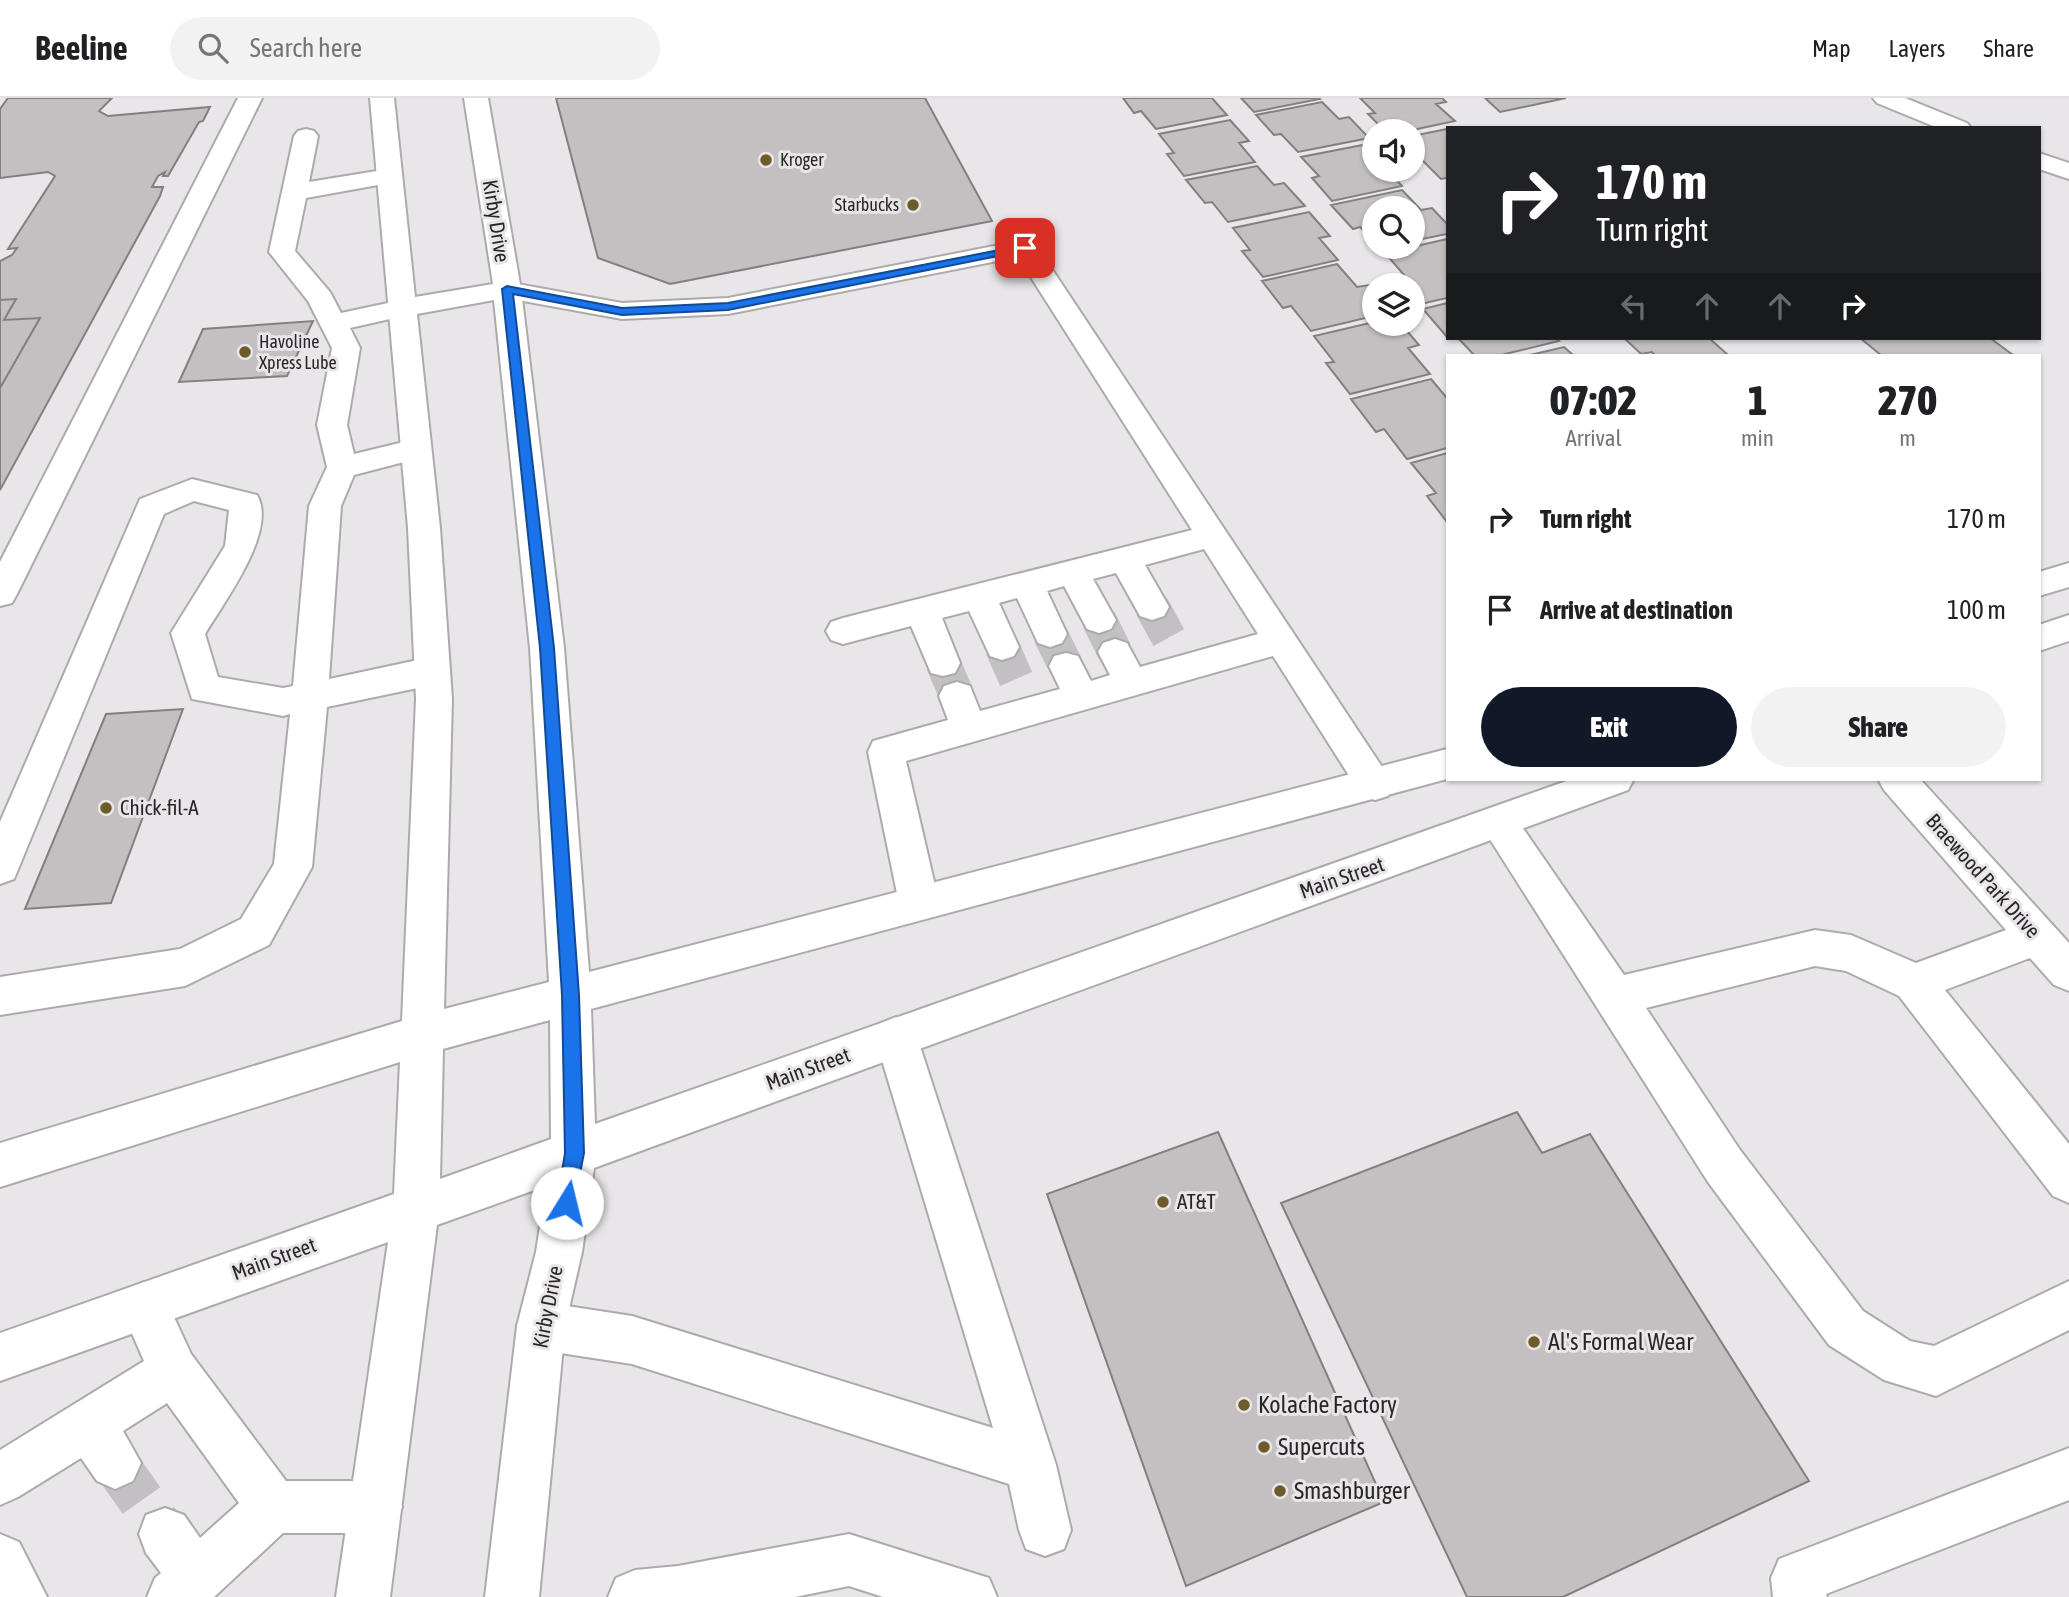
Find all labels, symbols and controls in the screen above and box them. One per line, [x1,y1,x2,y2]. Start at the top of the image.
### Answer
search box [170,17,660,80]
text: Beeline [35,29,128,67]
icon: search [194,29,232,67]
text: Search here [250,33,362,63]
text: Map [1812,35,1851,62]
text: Layers [1889,35,1945,62]
text: Share [1983,35,2034,62]
map controls [1362,119,1425,336]
button: sound [1362,119,1425,182]
place label: Kroger [780,149,824,170]
marker: Kroger [758,152,774,168]
text: 170 m [1596,153,1707,209]
icon: right [1481,154,1572,245]
street label: Kirby Drive [479,178,515,264]
place label: Starbucks [834,194,899,215]
button: search [1362,196,1425,259]
marker: Starbucks [905,197,921,213]
text: Turn right [1596,211,1709,248]
pin [995,218,1055,278]
icon: arrive [1006,229,1044,267]
button: layers [1362,273,1425,336]
icon: left [1615,287,1653,325]
icon: ahead [1688,287,1726,325]
icon: ahead [1761,287,1799,325]
icon: right [1834,287,1872,325]
place label: Havoline Xpress Lube [259,331,337,373]
marker: Havoline Xpress Lube [237,344,253,360]
text: 07:02 [1550,376,1637,424]
text: 1 [1748,376,1767,424]
text: 270 [1878,376,1937,424]
text: Arrival [1565,425,1622,451]
text: min [1741,425,1774,451]
text: m [1899,425,1916,451]
icon: right [1481,500,1519,538]
text: Turn right [1540,504,1631,534]
text: 170 m [1947,504,2006,534]
icon: arrive [1481,591,1519,629]
text: Arrive at destination [1540,595,1733,625]
text: 100 m [1947,595,2006,625]
button: Exit [1481,687,1737,767]
button: Share [1751,687,2006,767]
place label: Chick-fil-A [120,795,199,819]
marker: Chick-fil-A [98,800,114,816]
street label: Braewood Park Drive [1922,808,2046,942]
street label: Main Street [1296,851,1387,903]
street label: Main Street [762,1042,853,1094]
position arrow [530,1166,604,1240]
place label: AT&T [1177,1189,1216,1213]
marker: AT&T [1155,1194,1171,1210]
street label: Main Street [228,1232,319,1284]
street label: Kirby Drive [527,1264,567,1350]
place label: Al's Formal Wear [1548,1328,1694,1355]
marker: Al's Formal Wear [1526,1334,1542,1350]
place label: Kolache Factory [1258,1391,1397,1418]
marker: Kolache Factory [1236,1397,1252,1413]
place label: Supercuts [1278,1433,1365,1460]
marker: Supercuts [1256,1439,1272,1455]
place label: Smashburger [1294,1477,1411,1504]
marker: Smashburger [1272,1483,1288,1499]

